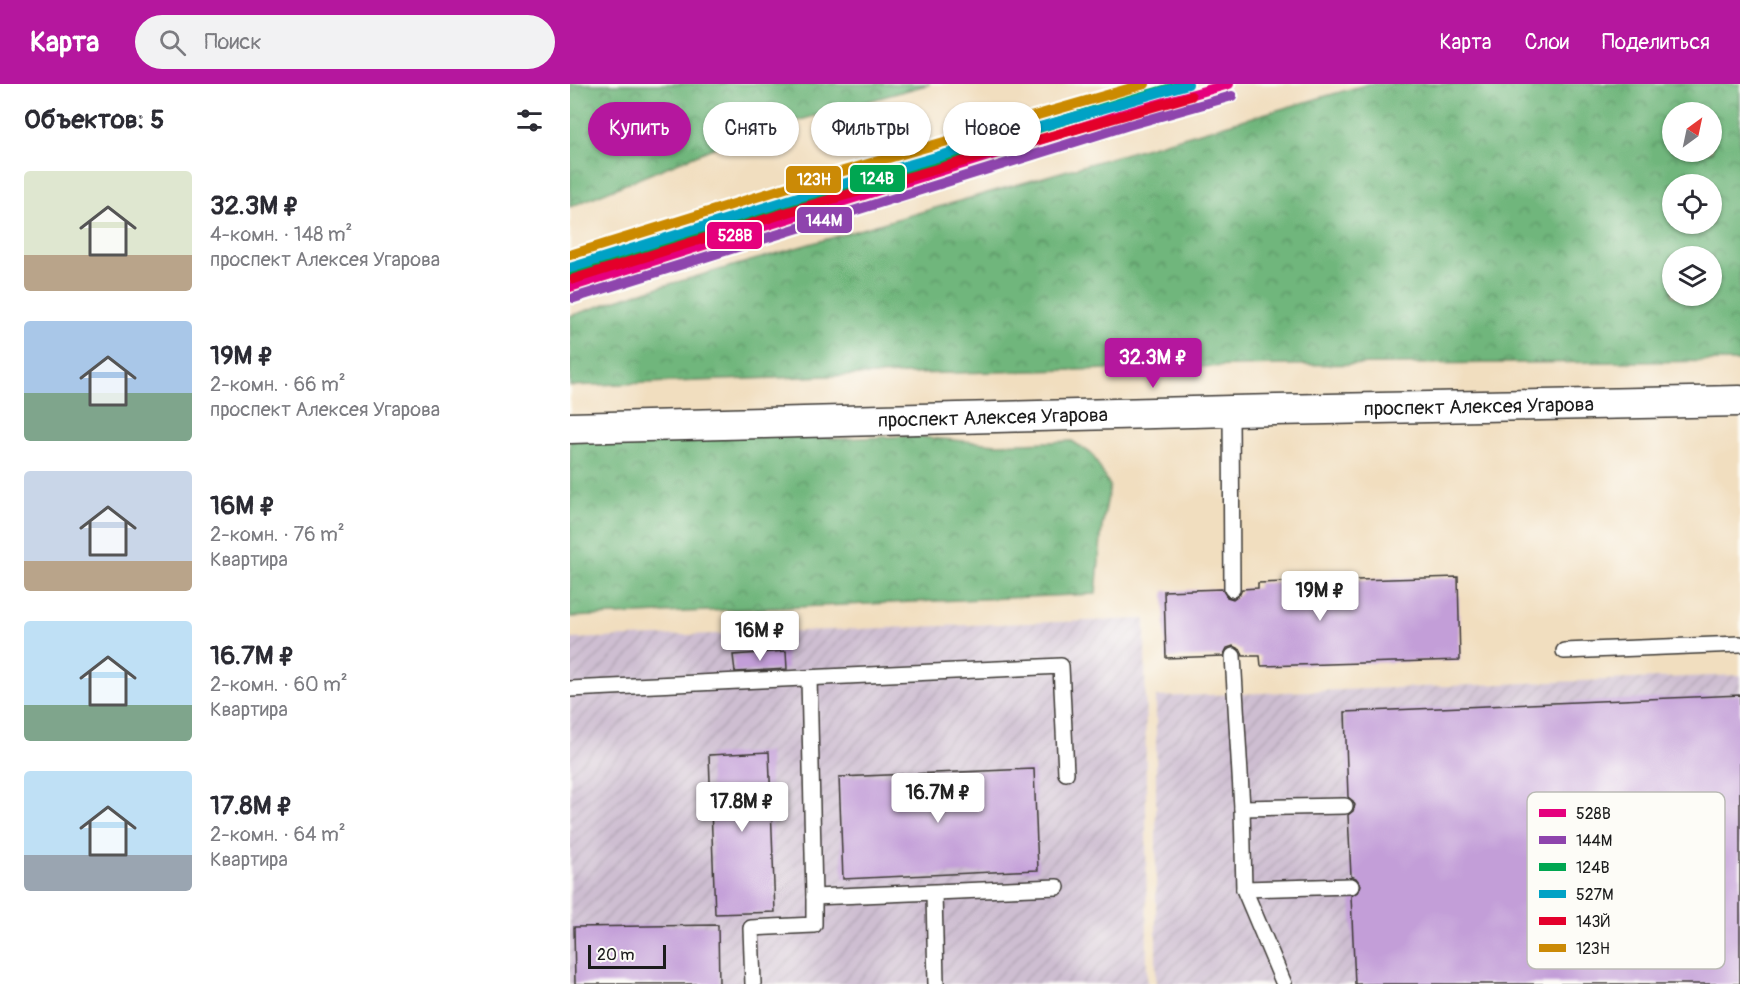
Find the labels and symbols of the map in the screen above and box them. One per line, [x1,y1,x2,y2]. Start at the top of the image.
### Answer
north arrow [1662,102,1722,162]
line badge: 124В [849,164,906,193]
line badge: 123Н [785,165,842,194]
text: 124В [860,169,894,189]
text: 123Н [797,170,831,190]
line badge: 144М [796,206,853,234]
text: 144М [806,211,843,231]
line badge: 528В [706,221,763,250]
text: 528В [718,226,752,246]
pin: 32.3M ₽ [1098,338,1208,389]
street label: проспект Алексея Угарова [1363,391,1594,421]
street label: проспект Алексея Угарова [877,402,1108,433]
pin: 19M ₽ [1278,571,1362,622]
pin: 16M ₽ [718,611,802,662]
pin: 16.7M ₽ [883,773,993,824]
pin: 17.8M ₽ [687,782,797,833]
legend [1527,792,1725,969]
text: 528В [1576,804,1611,824]
text: 144М [1576,831,1612,851]
text: 124В [1576,858,1610,878]
text: 527М [1576,885,1614,905]
text: 143Й [1576,912,1610,932]
text: 123Н [1576,939,1610,959]
scale bar [588,942,666,970]

